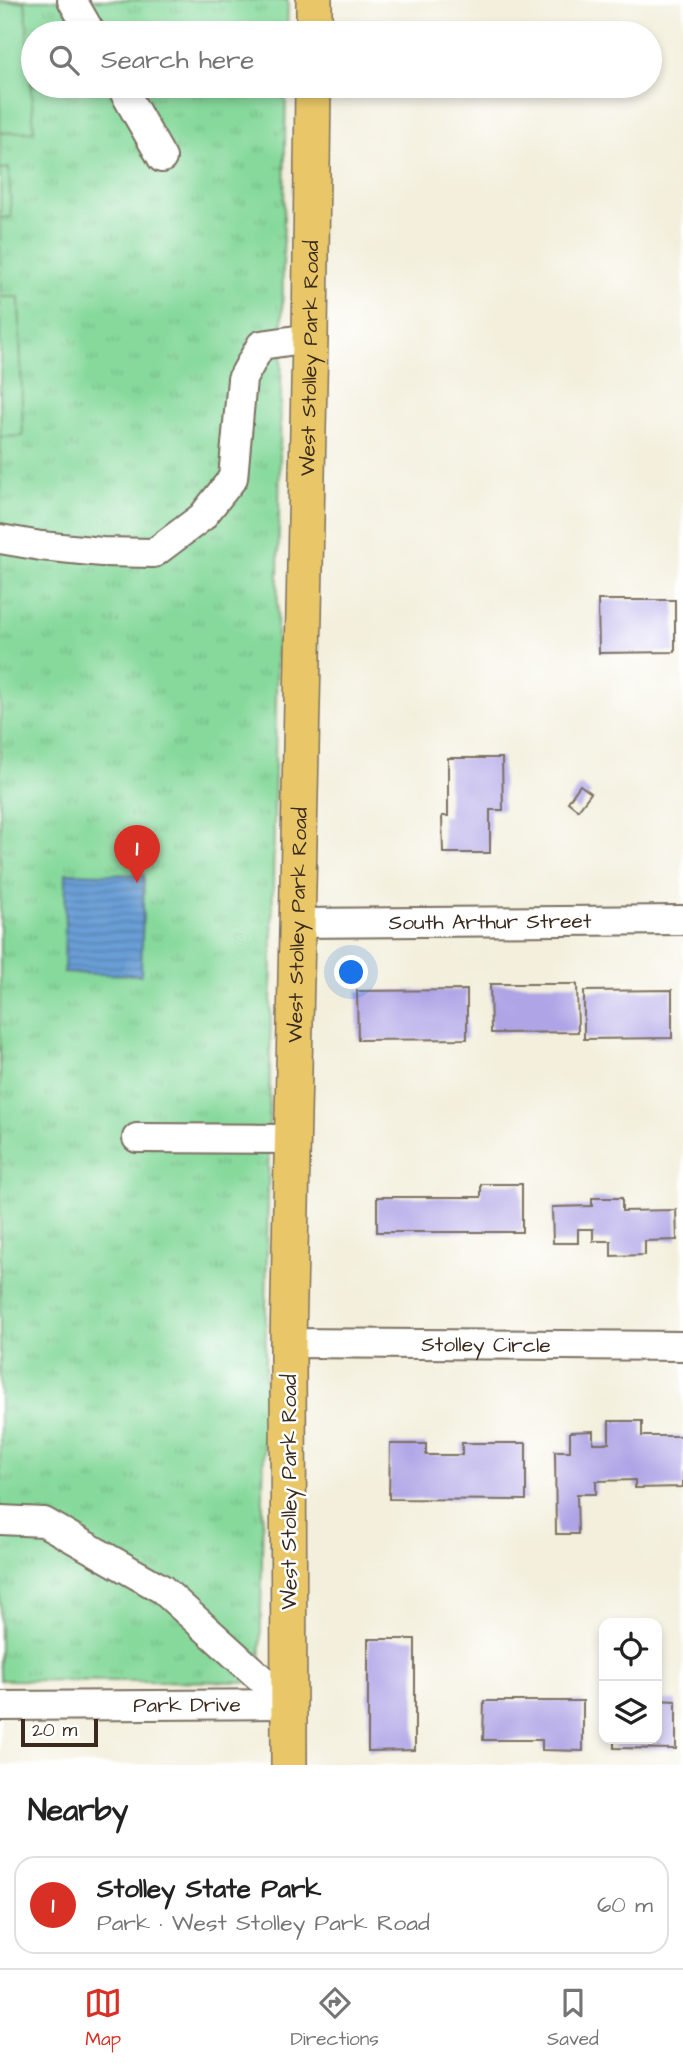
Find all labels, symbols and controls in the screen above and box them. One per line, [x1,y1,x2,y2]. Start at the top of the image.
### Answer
search box [21,21,662,98]
icon: search [45,41,83,79]
text: Search here [101,42,254,78]
street label: West Stolley Park Road [293,240,327,476]
street label: West Stolley Park Road [281,807,315,1043]
pin: 1 [114,825,160,883]
street label: South Arthur Street [388,907,592,937]
your location [334,955,368,989]
street label: Stolley Circle [421,1330,551,1361]
street label: West Stolley Park Road [275,1374,306,1610]
map controls [599,1618,662,1744]
button: locate [599,1618,662,1681]
button: layers [599,1681,662,1744]
street label: Park Drive [133,1690,241,1720]
scale bar [21,1716,98,1748]
text: 20 m [32,1717,77,1744]
text: Nearby [28,1790,128,1832]
text: Stolley State Park [97,1871,321,1907]
text: 1 [52,1889,54,1921]
text: 60 m [597,1889,653,1921]
text: Park · West Stolley Park Road [97,1907,430,1939]
tab: Map [84,1984,122,2053]
tab: Directions [290,1984,379,2053]
tab: Saved [547,1984,599,2053]

